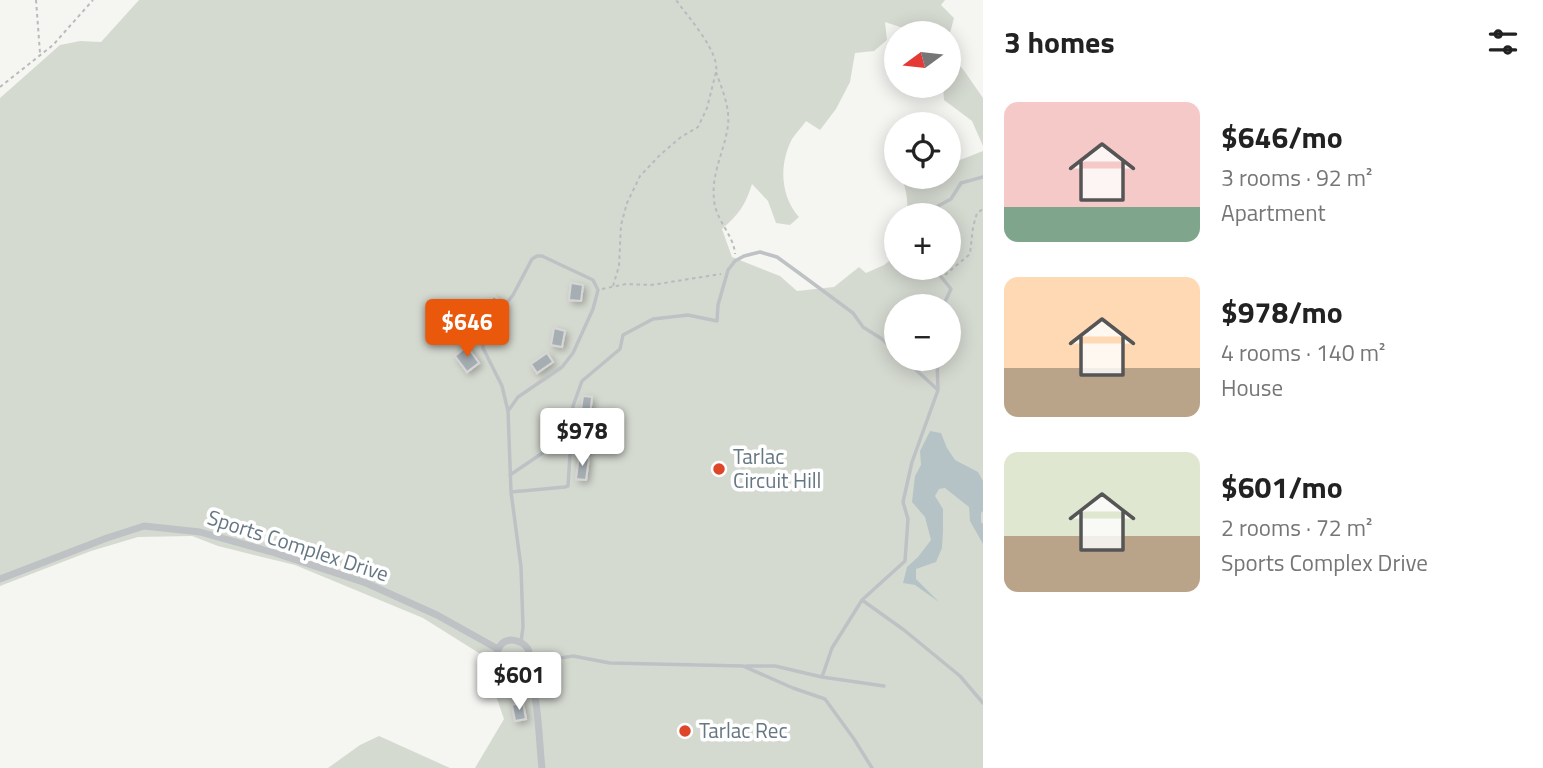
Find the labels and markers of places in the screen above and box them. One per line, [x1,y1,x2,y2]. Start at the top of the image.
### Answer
pin: $646 [426,300,508,359]
pin: $978 [541,408,623,468]
place label: Tarlac Circuit Hill [733,440,821,496]
marker: Tarlac Circuit Hill [711,461,727,477]
pin: $601 [478,652,560,712]
place label: Tarlac Rec [699,714,788,746]
marker: Tarlac Rec [677,723,693,739]

